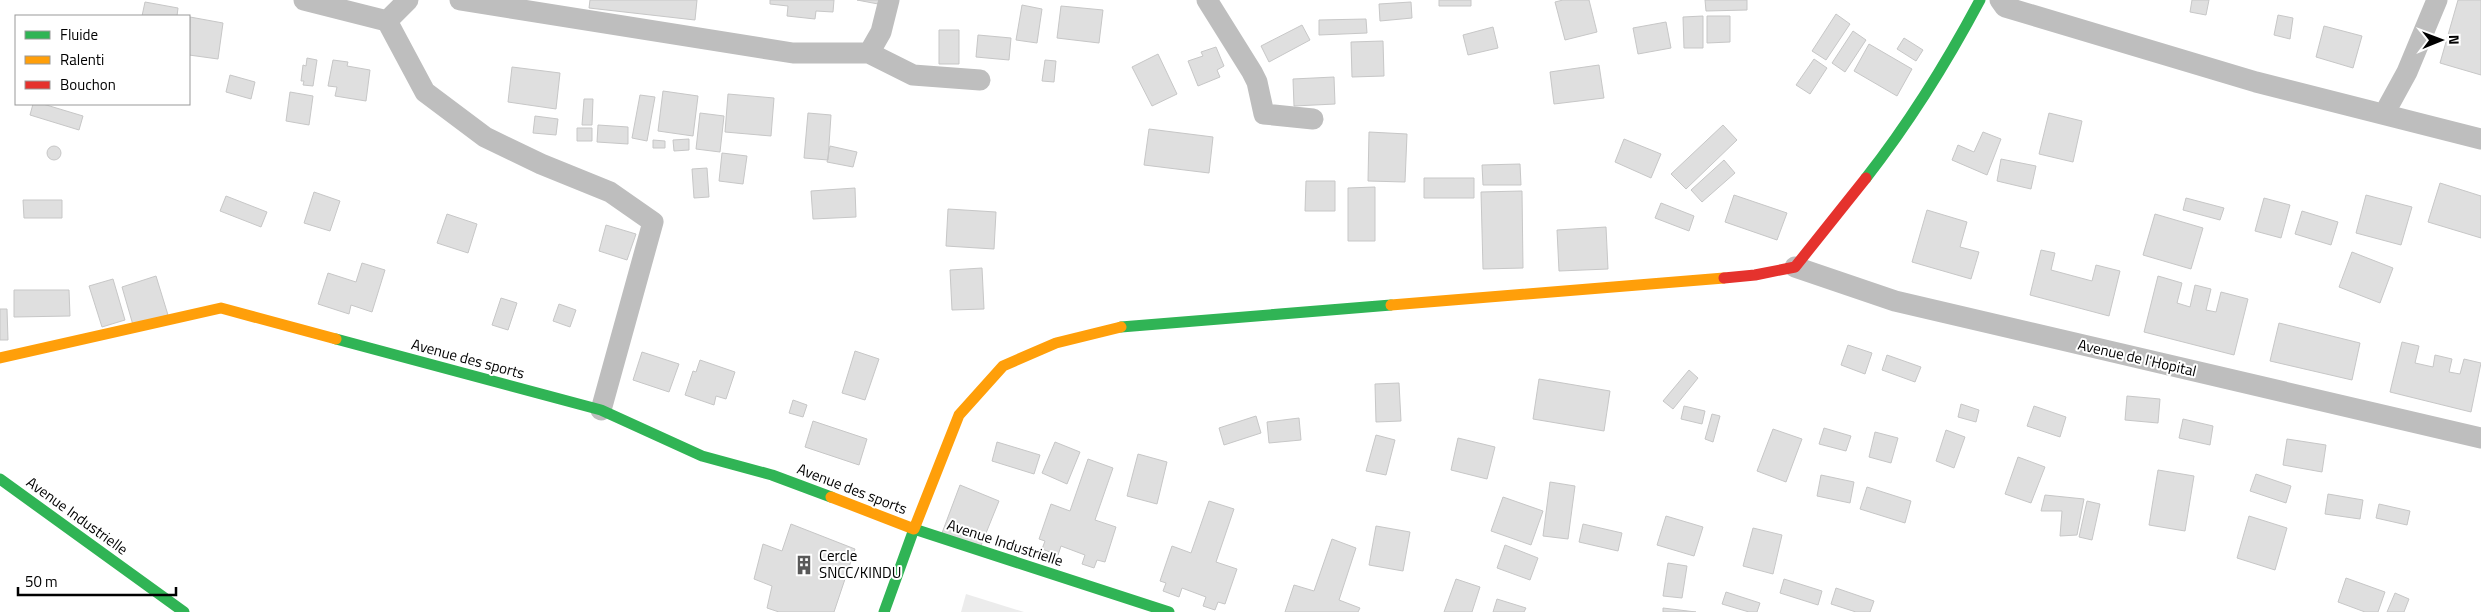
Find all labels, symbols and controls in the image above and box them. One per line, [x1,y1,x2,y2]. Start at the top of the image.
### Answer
legend [15,15,190,105]
north arrow [2416,15,2466,65]
text: Fluide [60,23,98,46]
text: N [2444,35,2465,45]
text: Ralenti [60,48,104,71]
text: Bouchon [60,73,116,96]
street label: Avenue des sports [409,332,527,385]
street label: Avenue de l'Hopital [2076,333,2199,382]
street label: Avenue des sports [794,457,911,520]
street label: Avenue Industrielle [22,471,133,560]
street label: Avenue Industrielle [944,513,1066,572]
place label: Cercle SNCC/KINDU [819,544,901,584]
building icon: Cercle SNCC/KINDU [793,554,815,576]
scale bar [18,564,175,596]
text: 50 m [25,570,58,593]

